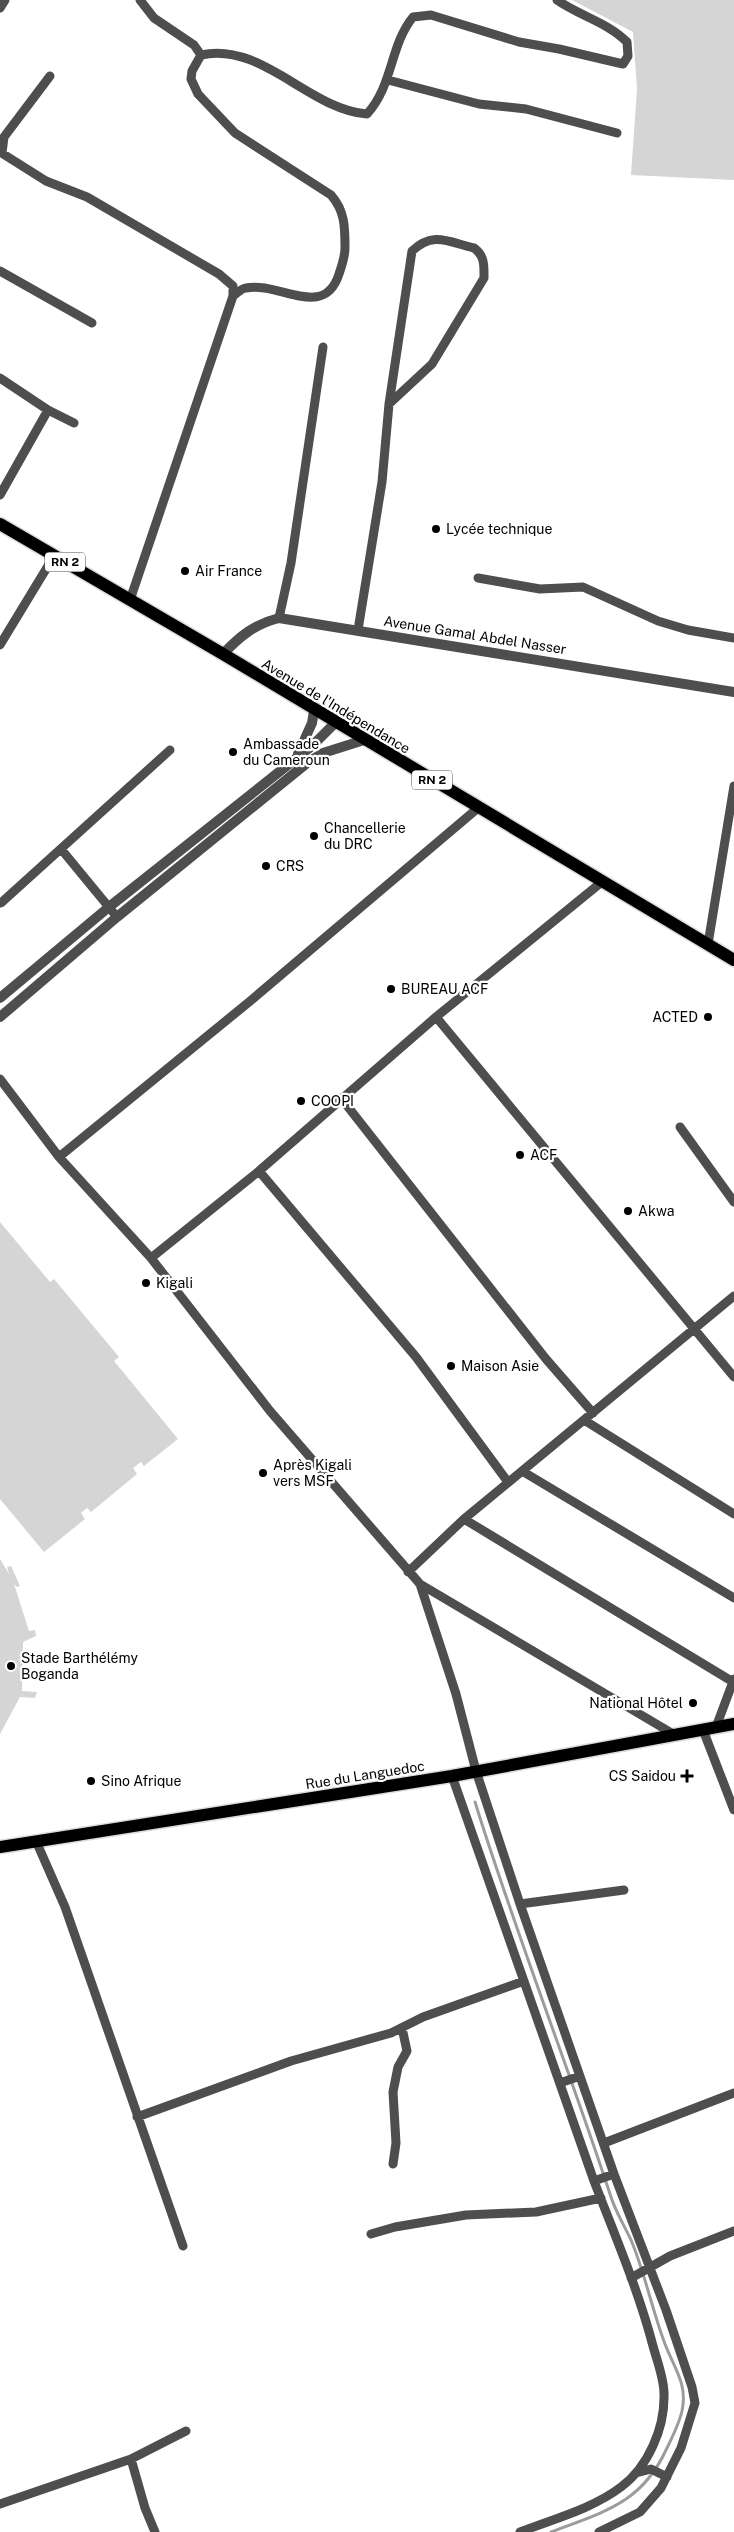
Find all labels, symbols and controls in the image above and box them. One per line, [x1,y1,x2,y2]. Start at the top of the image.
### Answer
place label: Lycée technique [446,521,552,537]
marker: Lycée technique [430,523,442,535]
road number: RN 2 [45,552,85,572]
place label: Air France [195,563,262,579]
marker: Air France [179,565,191,577]
street label: Avenue Gamal Abdel Nasser [382,613,568,657]
street label: Avenue de l'Indépendance [259,655,413,757]
place label: Ambassade du Cameroun [243,736,330,768]
marker: Ambassade du Cameroun [227,746,239,758]
road number: RN 2 [412,770,452,790]
place label: Chancellerie du DRC [324,820,406,852]
marker: Chancellerie du DRC [308,830,320,842]
place label: CRS [276,858,304,874]
marker: CRS [260,860,272,872]
place label: BUREAU ACF [401,981,488,997]
marker: BUREAU ACF [385,983,397,995]
place label: ACTED [652,1009,698,1025]
marker: ACTED [702,1011,714,1023]
place label: COOPI [311,1093,354,1109]
marker: COOPI [295,1095,307,1107]
place label: ACF [530,1147,557,1163]
marker: ACF [514,1149,526,1161]
place label: Akwa [638,1203,675,1219]
marker: Akwa [622,1205,634,1217]
place label: Kigali [156,1275,193,1291]
marker: Kigali [140,1277,152,1289]
place label: Maison Asie [461,1358,539,1374]
marker: Maison Asie [445,1360,457,1372]
place label: Après Kigali vers MSF [273,1457,352,1489]
marker: Après Kigali vers MSF [257,1467,269,1479]
place label: Stade Barthélémy Boganda [21,1650,138,1682]
marker: Stade Barthélémy Boganda [5,1660,17,1672]
place label: National Hôtel [589,1695,683,1711]
marker: National Hôtel [687,1697,699,1709]
street label: Rue du Languedoc [304,1758,426,1792]
place label: CS Saidou [609,1768,676,1784]
marker: CS Saidou [680,1769,694,1783]
place label: Sino Afrique [101,1773,181,1789]
marker: Sino Afrique [85,1775,97,1787]

